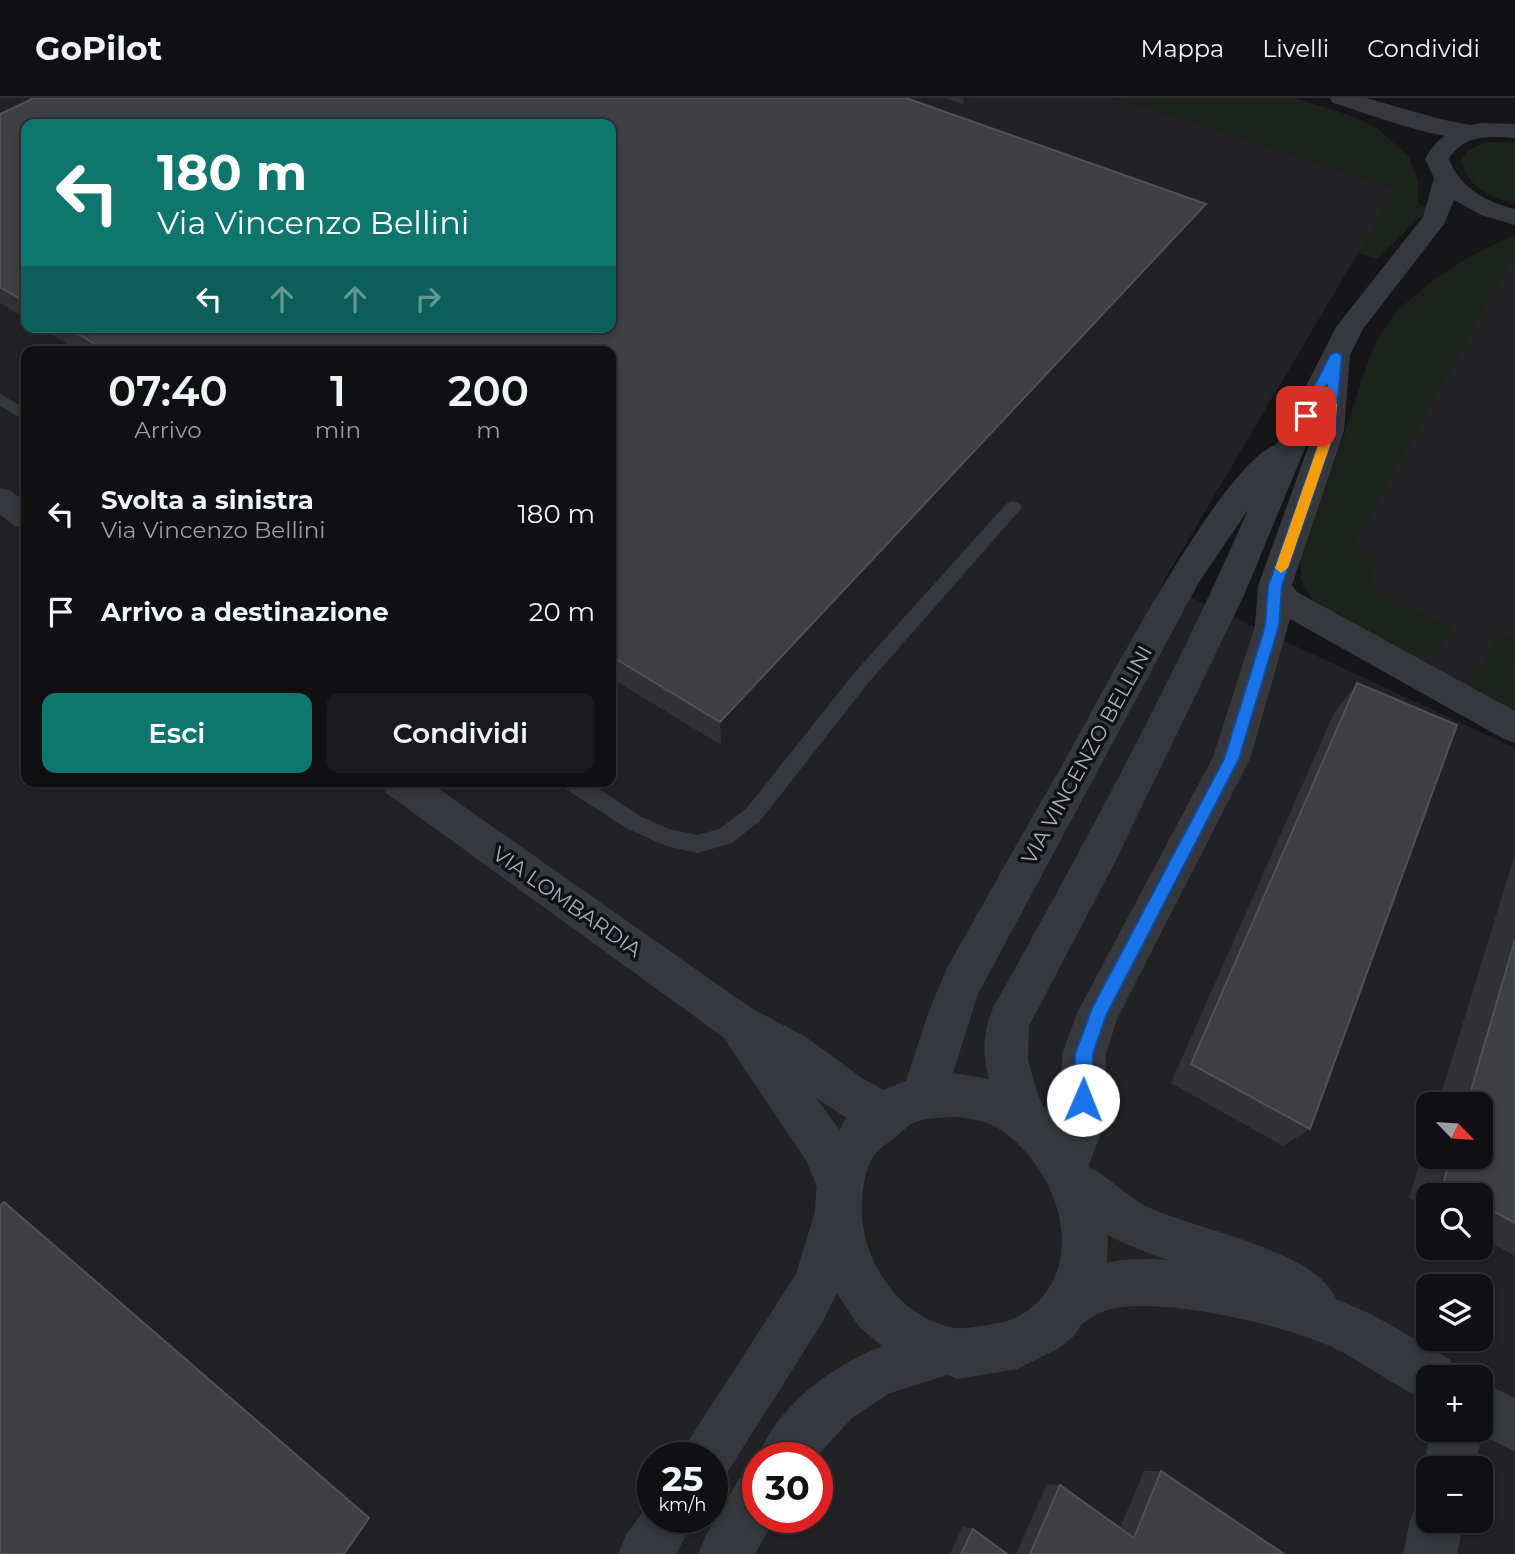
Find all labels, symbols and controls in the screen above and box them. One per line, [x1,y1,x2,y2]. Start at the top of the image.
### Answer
text: GoPilot [35,28,162,68]
text: Mappa [1141,34,1224,63]
text: Livelli [1262,34,1329,63]
text: Condividi [1367,34,1480,63]
text: 180 m [157,143,307,202]
icon: left [42,147,133,238]
text: Via Vincenzo Bellini [157,203,469,242]
icon: left [190,280,228,318]
icon: ahead [263,280,301,318]
icon: ahead [336,280,374,318]
icon: right [409,280,447,318]
text: 07:40 [108,365,228,417]
text: 1 [330,365,346,417]
text: 200 [448,365,529,417]
pin [1276,386,1336,446]
icon: arrive [1287,397,1325,435]
text: Arrivo [134,416,202,444]
text: min [315,416,361,444]
text: m [476,416,501,444]
text: Svolta a sinistra [101,484,314,516]
icon: left [42,495,80,533]
text: 180 m [517,498,595,530]
text: Via Vincenzo Bellini [101,516,326,544]
icon: arrive [42,593,80,631]
text: Arrivo a destinazione [101,596,389,628]
text: 20 m [529,596,595,628]
street label: VIA VINCENZO BELLINI [1016,641,1157,868]
button: Esci [42,693,312,773]
button: Condividi [326,693,595,773]
street label: VIA LOMBARDIA [488,841,647,963]
position arrow [1046,1063,1120,1137]
north arrow [1416,1092,1493,1169]
map controls [1416,1092,1493,1533]
button: search [1416,1183,1493,1260]
button: layers [1416,1274,1493,1351]
button: + [1416,1365,1493,1442]
speed limit sign: 30 [742,1442,833,1533]
button: − [1416,1456,1493,1533]
text: 25 [662,1457,703,1500]
text: km/h [658,1494,707,1516]

